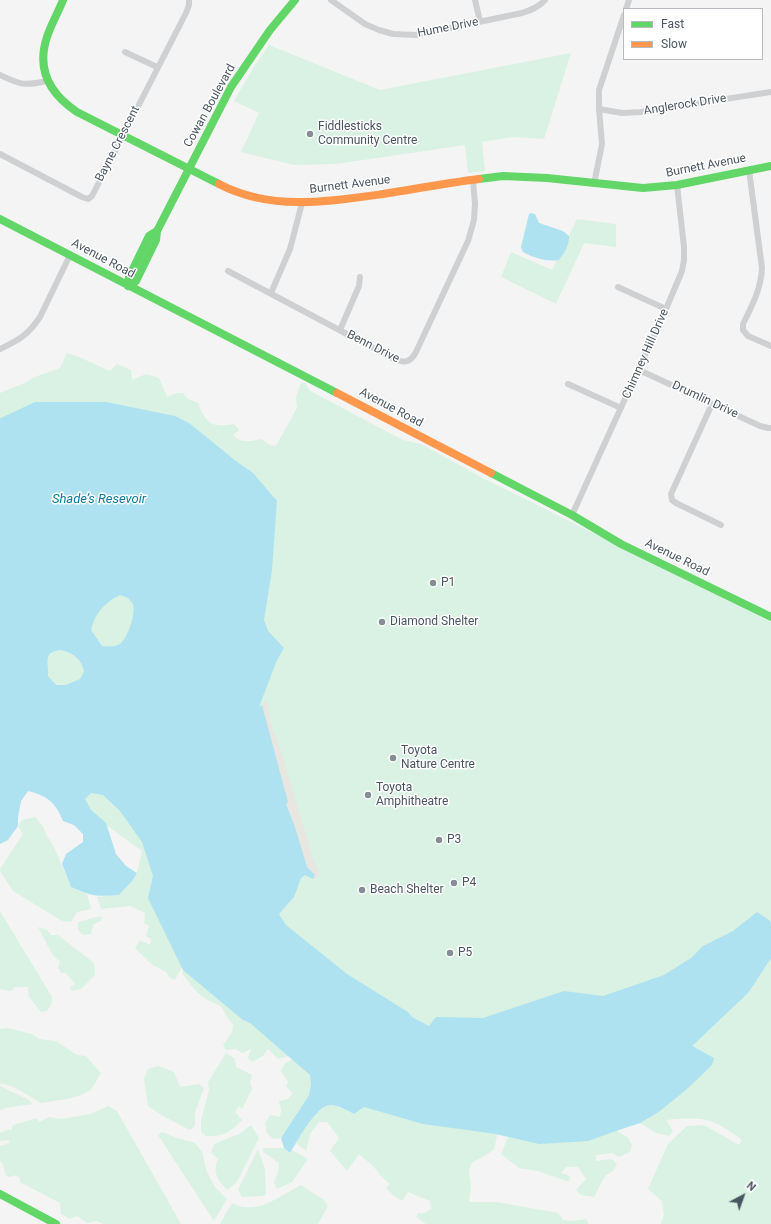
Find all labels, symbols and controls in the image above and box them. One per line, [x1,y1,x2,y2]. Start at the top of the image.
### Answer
legend [623,8,763,60]
street label: Hume Drive [416,15,480,41]
text: Fast [661,17,684,31]
text: Slow [661,37,687,51]
street label: Cowan Boulevard [181,62,239,150]
street label: Anglerock Drive [643,91,727,119]
street label: Bayne Crescent [93,104,143,184]
place label: Fiddlesticks Community Centre [318,120,417,148]
marker: Fiddlesticks Community Centre [305,129,315,139]
street label: Burnett Avenue [665,151,747,181]
street label: Burnett Avenue [309,173,391,197]
street label: Avenue Road [69,236,137,282]
street label: Chimney Hill Drive [620,307,672,401]
street label: Benn Drive [344,328,402,366]
street label: Drumlin Drive [670,378,740,422]
street label: Avenue Road [357,385,425,431]
water label: Shade’s Resevoir [52,492,146,508]
street label: Avenue Road [642,536,712,580]
place label: P1 [441,576,455,590]
marker: P1 [428,578,438,588]
place label: Diamond Shelter [390,615,478,629]
marker: Diamond Shelter [377,617,387,627]
place label: Toyota Nature Centre [401,744,475,772]
marker: Toyota Nature Centre [388,753,398,763]
place label: Toyota Amphitheatre [376,781,448,809]
marker: Toyota Amphitheatre [363,790,373,800]
place label: P3 [447,833,461,847]
marker: P3 [434,835,444,845]
place label: P4 [462,876,476,890]
marker: P4 [449,878,459,888]
place label: Beach Shelter [370,883,444,897]
marker: Beach Shelter [357,885,367,895]
place label: P5 [458,946,472,960]
marker: P5 [445,948,455,958]
north arrow [723,1176,763,1216]
text: N [744,1179,758,1194]

